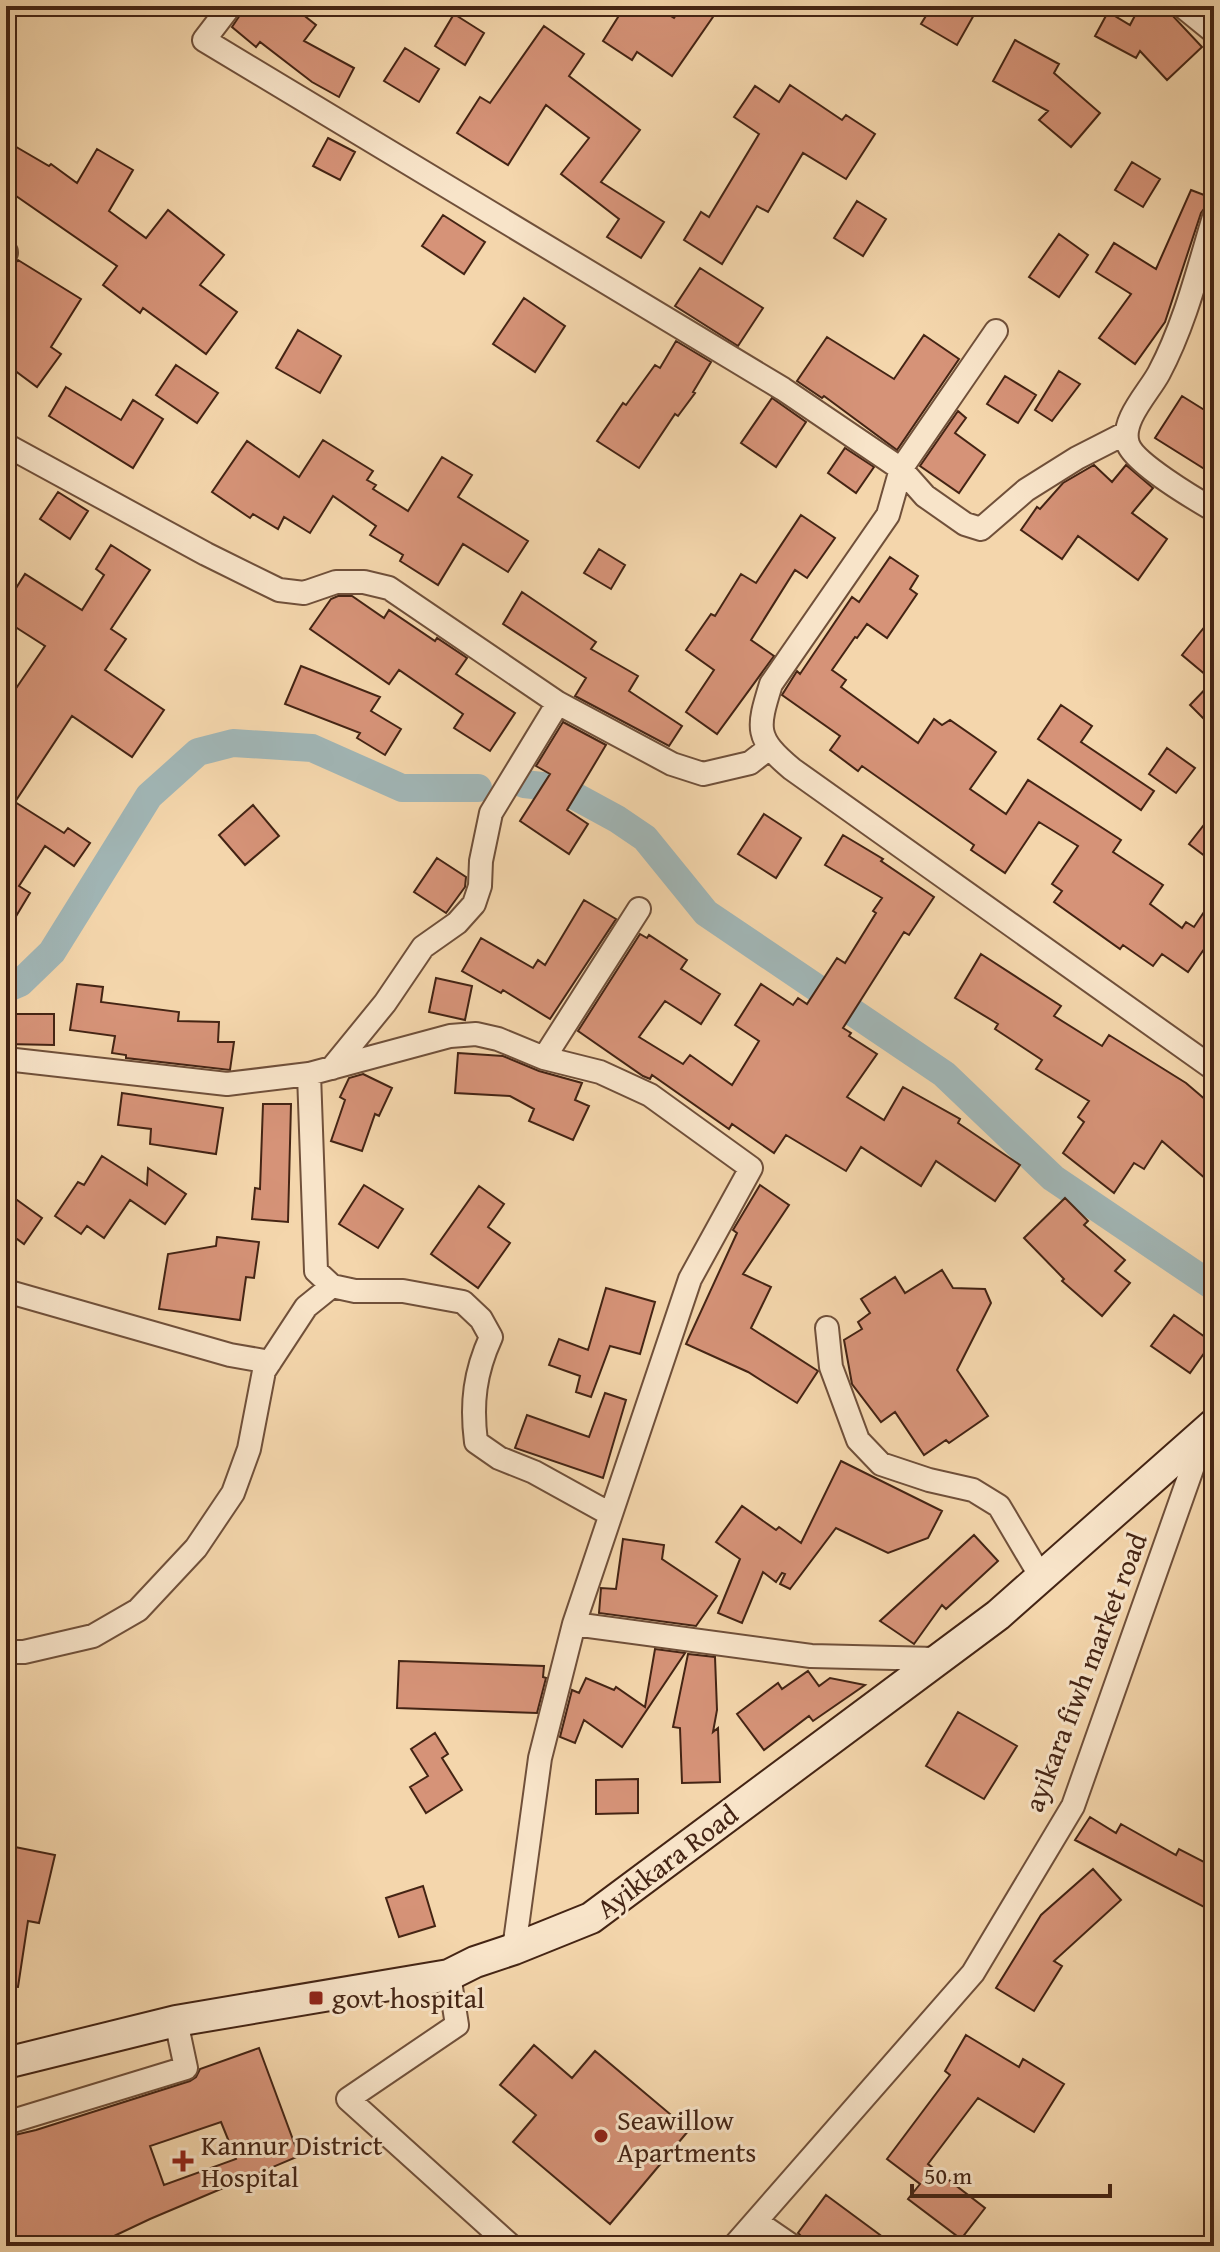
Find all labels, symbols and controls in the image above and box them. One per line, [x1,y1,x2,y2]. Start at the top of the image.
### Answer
street label: ayikara fiwh market road [1012,1526,1157,1817]
street label: Ayikkara Road [587,1794,746,1928]
place label: govt hospital [332,1977,485,2018]
marker: govt hospital [307,1989,325,2007]
place label: Seawillow Apartments [617,2099,756,2172]
place label: Kannur District Hospital [201,2124,383,2197]
marker: Seawillow Apartments [592,2127,610,2145]
scale bar [912,2148,1110,2198]
marker: Kannur District Hospital [172,2150,194,2172]
text: 50 m [924,2158,972,2193]

